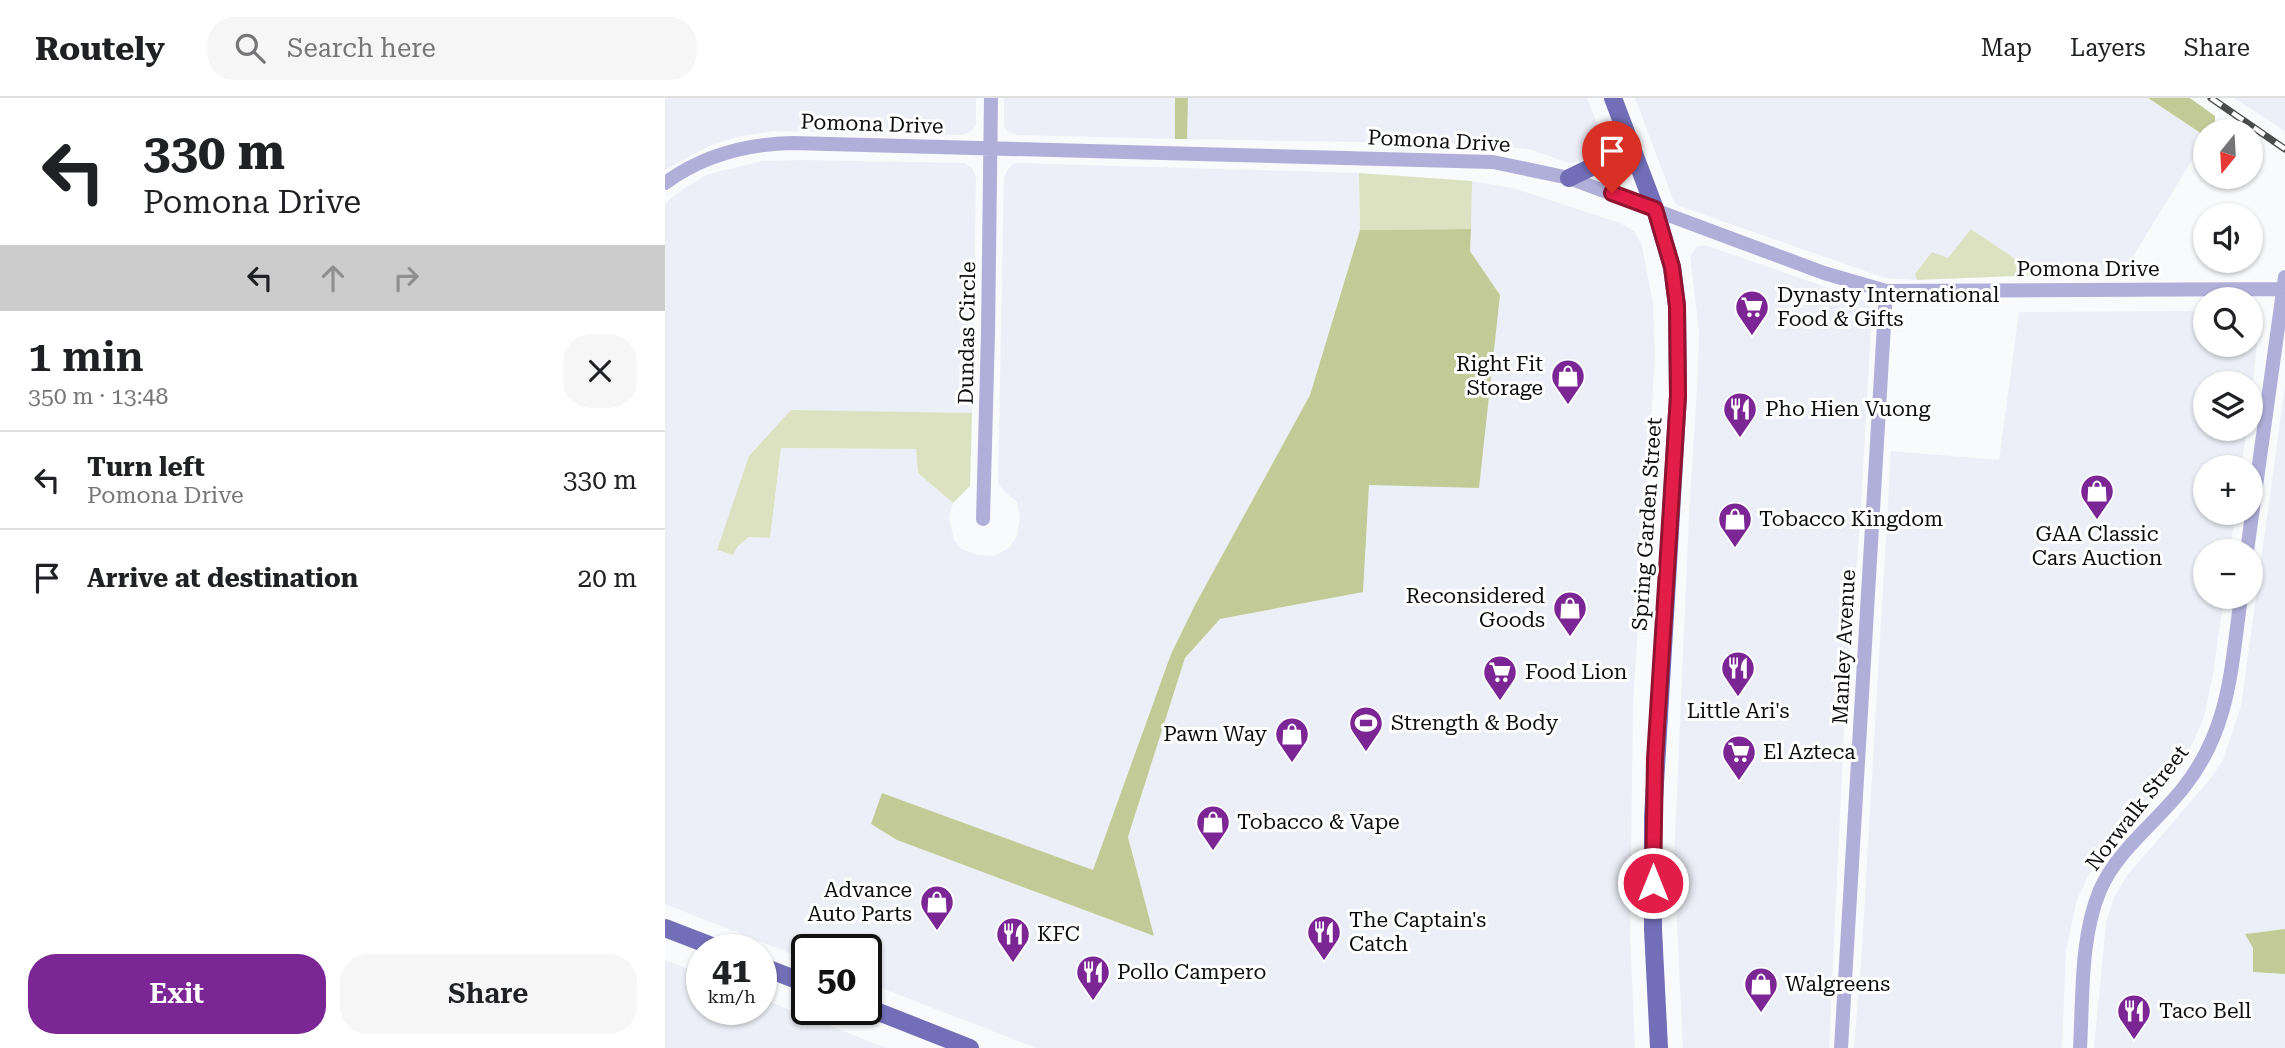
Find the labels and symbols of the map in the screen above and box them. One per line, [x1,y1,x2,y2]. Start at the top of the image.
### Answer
street label: Pomona Drive [800,110,944,138]
north arrow [2193,119,2263,189]
pin [1582,121,1642,193]
street label: Pomona Drive [1367,125,1511,157]
street label: Pomona Drive [2016,257,2160,281]
street label: Dundas Circle [954,261,980,405]
place label: Dynasty International Food & Gifts [1777,283,2000,331]
supermarket icon: Dynasty International Food & Gifts [1733,288,1771,337]
place label: Right Fit Storage [1456,352,1543,400]
shop icon: Right Fit Storage [1549,357,1587,406]
restaurant icon: Pho Hien Vuong [1721,390,1759,439]
place label: Pho Hien Vuong [1765,397,1930,421]
street label: Spring Garden Street [1628,417,1666,631]
shop icon: GAA Classic Cars Auction [2078,472,2116,521]
shop icon: Tobacco Kingdom [1716,500,1754,549]
place label: Tobacco Kingdom [1759,507,1943,531]
place label: GAA Classic Cars Auction [2032,522,2163,570]
street label: Manley Avenue [1828,569,1860,725]
place label: Reconsidered Goods [1406,584,1546,632]
shop icon: Reconsidered Goods [1551,589,1589,638]
restaurant icon: Little Ari's [1719,649,1757,698]
supermarket icon: Food Lion [1481,653,1519,702]
place label: Food Lion [1525,660,1628,684]
place label: Little Ari's [1687,699,1789,723]
sports icon: Strength & Body [1347,704,1385,753]
place label: Strength & Body [1391,711,1559,735]
shop icon: Pawn Way [1273,715,1311,764]
place label: Pawn Way [1163,722,1268,746]
supermarket icon: El Azteca [1720,733,1758,782]
place label: El Azteca [1763,740,1856,764]
street label: Norwalk Street [2081,740,2193,875]
shop icon: Tobacco & Vape [1194,803,1232,852]
place label: Tobacco & Vape [1237,810,1400,834]
position arrow [1616,846,1690,920]
place label: Advance Auto Parts [808,878,912,926]
shop icon: Advance Auto Parts [918,883,956,932]
place label: The Captain's Catch [1349,908,1486,956]
restaurant icon: The Captain's Catch [1305,913,1343,962]
restaurant icon: KFC [994,915,1032,964]
place label: KFC [1037,922,1080,946]
speed limit sign: 50 [791,934,882,1025]
restaurant icon: Pollo Campero [1074,953,1112,1002]
place label: Pollo Campero [1117,960,1266,984]
shop icon: Walgreens [1742,965,1780,1014]
place label: Walgreens [1785,972,1890,996]
restaurant icon: Taco Bell [2115,992,2153,1041]
place label: Taco Bell [2159,999,2252,1023]

